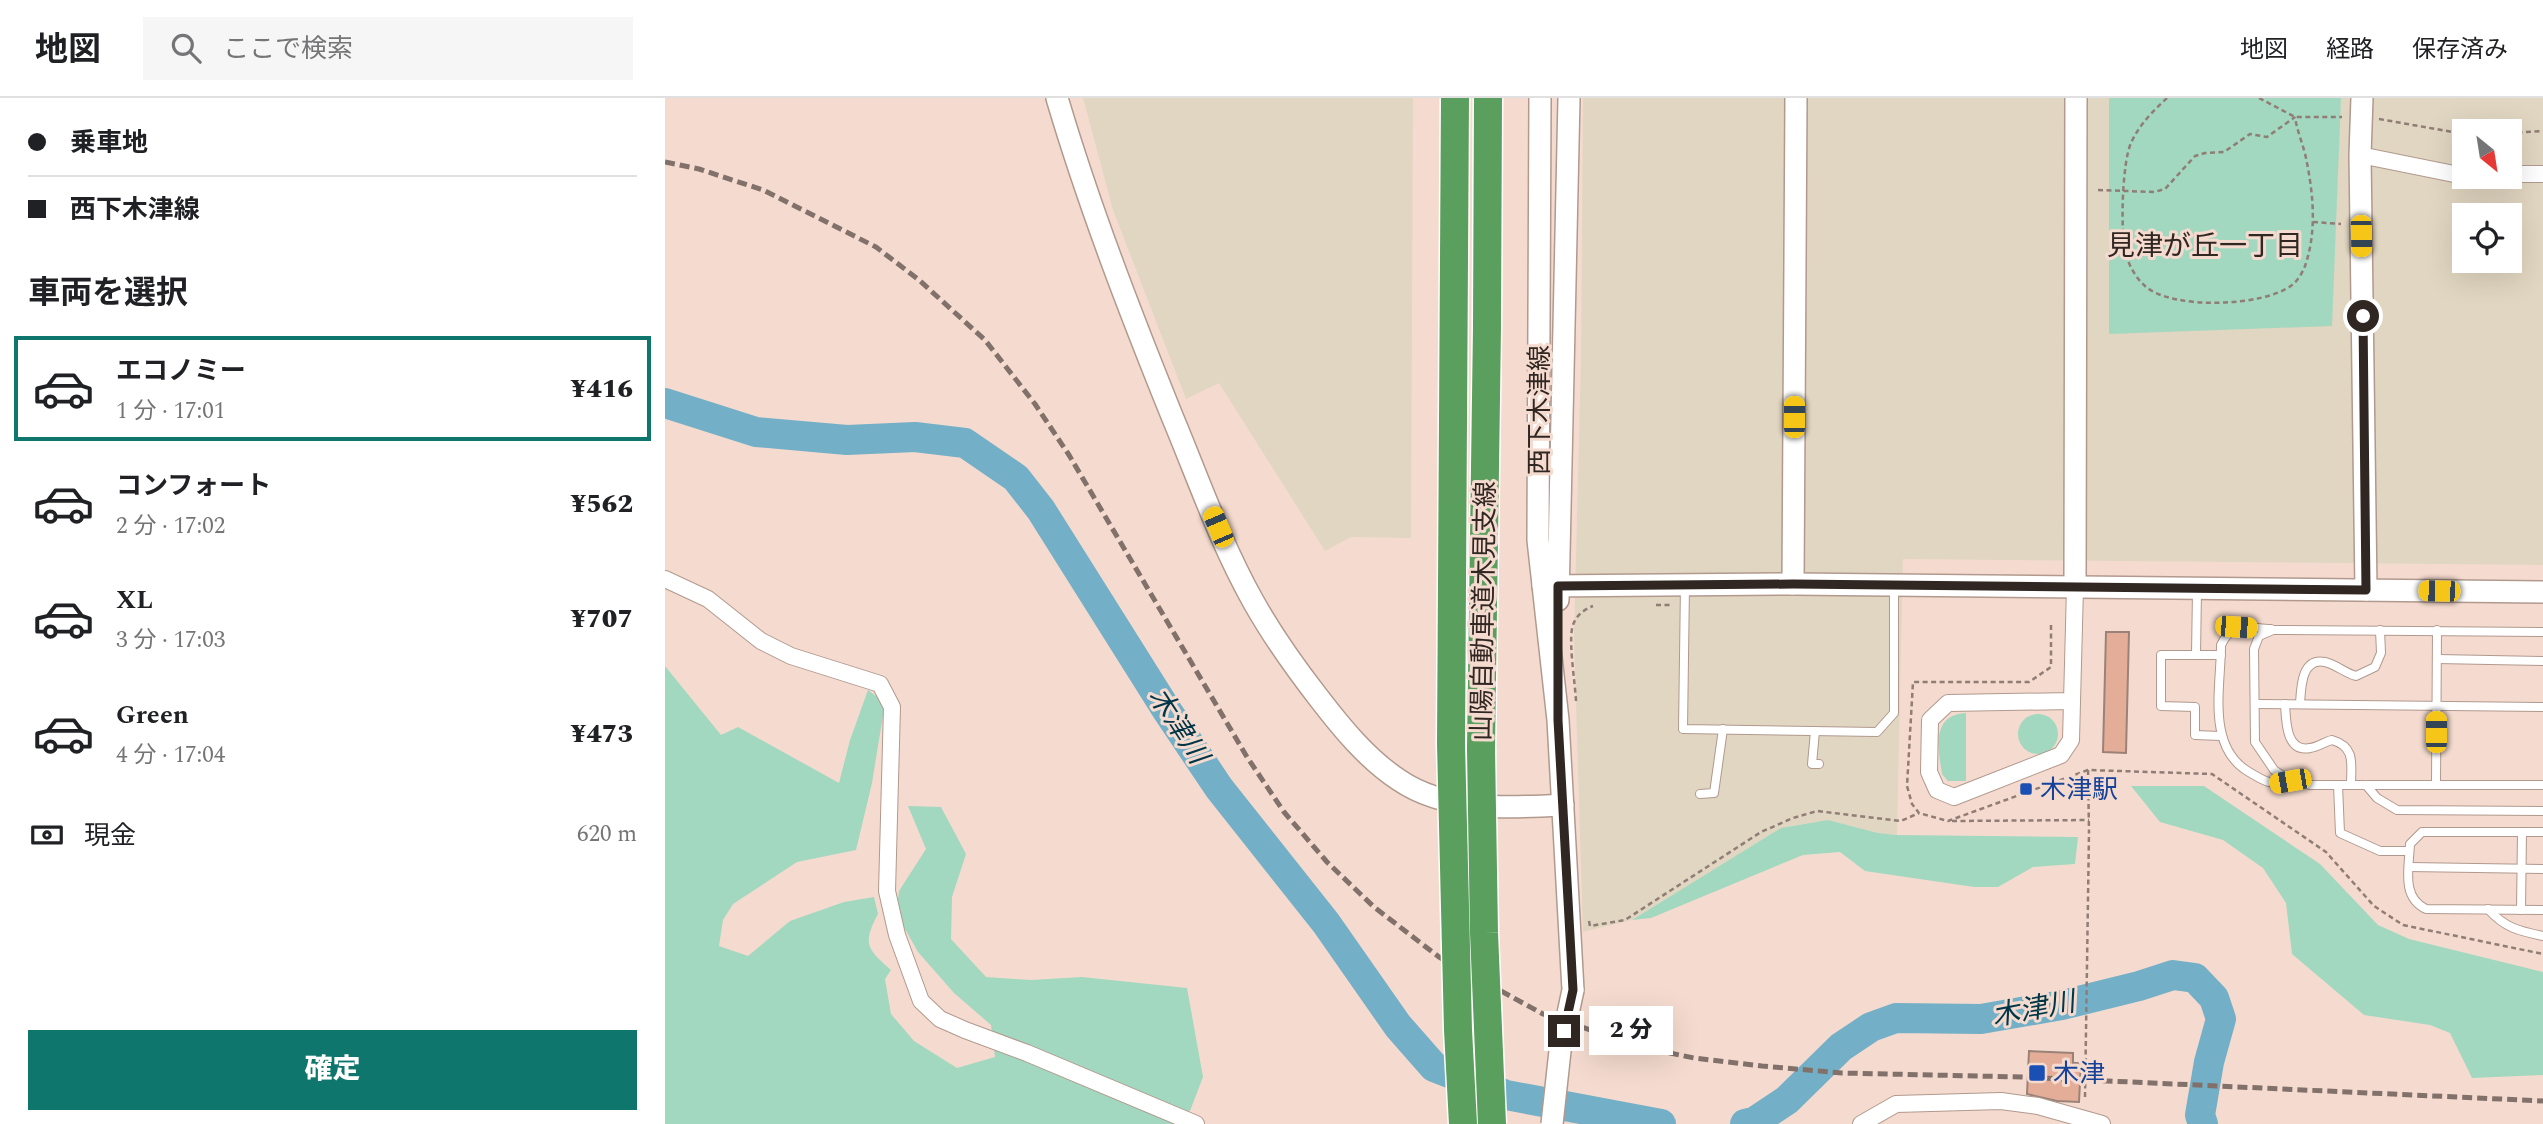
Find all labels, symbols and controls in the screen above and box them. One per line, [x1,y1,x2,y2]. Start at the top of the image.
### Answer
search box [143,17,633,80]
text: 地図 [35,25,101,75]
icon: search [167,29,205,67]
text: ここで検索 [223,29,353,69]
text: 地図 [2240,32,2288,68]
text: 経路 [2326,32,2374,68]
text: 保存済み [2412,32,2508,68]
north arrow [2452,119,2522,189]
map controls [2452,119,2522,273]
text: 乗車地 [70,123,148,163]
text: 西下木津線 [70,190,200,230]
button: locate [2452,203,2522,273]
car [2351,215,2372,257]
district label: 見津が丘一丁目 [2107,225,2303,268]
text: 車両を選択 [28,269,188,318]
route start [2347,300,2379,332]
street label: 西下木津線 [1520,345,1560,475]
text: エコノミー [116,351,246,391]
icon: car [32,357,95,420]
text: ¥416 [571,369,633,409]
text: 1 分 · 17:01 [116,394,225,429]
car [1784,396,1805,438]
text: コンフォート [116,466,271,506]
icon: car [32,472,95,535]
street label: 山陽自動車道木見支線 [1462,481,1506,741]
text: ¥562 [571,484,633,524]
car [1201,504,1236,550]
text: 2 分 · 17:02 [116,509,225,544]
text: XL [116,580,153,620]
car [2418,580,2461,602]
icon: car [32,587,95,650]
text: ¥707 [571,599,633,639]
car [2215,615,2258,639]
text: 3 分 · 17:03 [116,623,225,658]
water label: 木津川 [1137,679,1220,775]
text: Green [116,695,189,735]
icon: car [32,702,95,765]
car [2426,711,2447,753]
text: ¥473 [571,714,633,754]
text: 4 分 · 17:04 [116,738,225,773]
car [2268,767,2313,795]
place label: 木津駅 [2040,770,2118,810]
marker: 木津駅 [2018,781,2034,797]
icon: cash [28,816,66,854]
text: 現金 [84,816,136,856]
text: 620 m [577,817,637,852]
water label: 木津川 [1988,980,2082,1039]
callout: 2 分 [1588,1006,1672,1056]
text: 2 分 [1610,1013,1652,1048]
route end [1548,1015,1580,1047]
button: 確定 [28,1030,637,1110]
place label: 木津 [2053,1054,2105,1094]
marker: 木津 [2027,1063,2047,1083]

